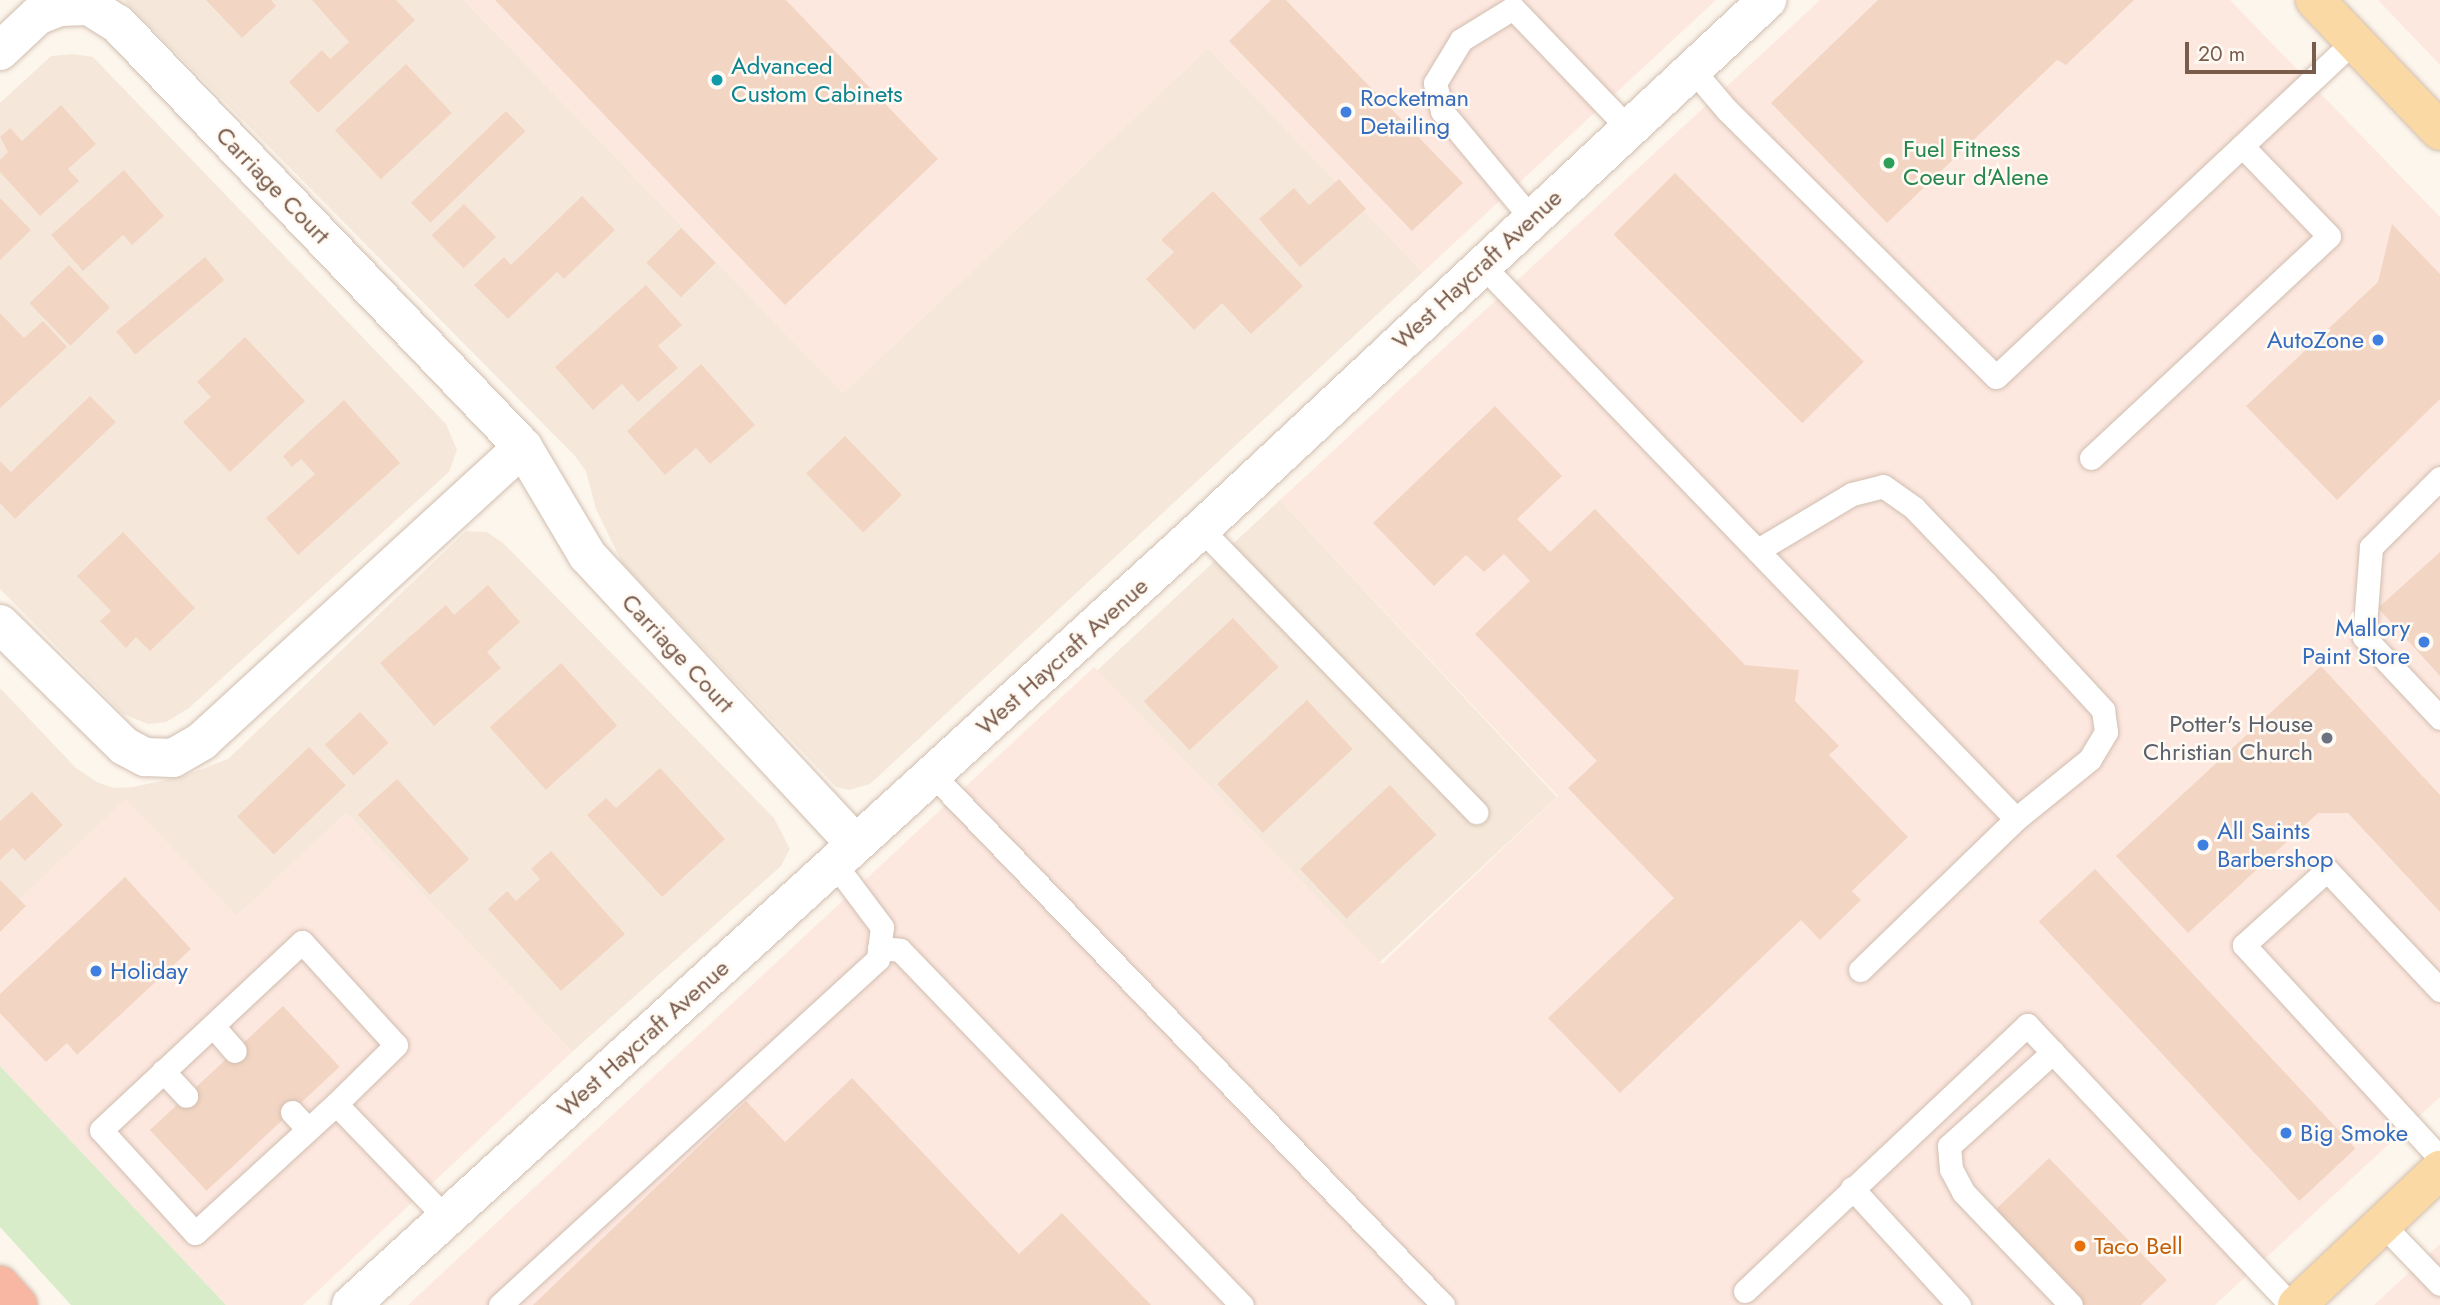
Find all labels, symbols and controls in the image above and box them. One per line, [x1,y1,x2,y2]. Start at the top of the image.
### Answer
scale bar [2188,28,2319,72]
text: 20 m [2198,39,2245,69]
place label: Advanced Custom Cabinets [731,52,903,108]
marker: Advanced Custom Cabinets [709,72,725,88]
place label: Rocketman Detailing [1360,84,1469,140]
marker: Rocketman Detailing [1338,104,1354,120]
street label: Carriage Court [210,120,336,250]
place label: Fuel Fitness Coeur d'Alene [1903,135,2049,191]
marker: Fuel Fitness Coeur d'Alene [1881,155,1897,171]
street label: West Haycraft Avenue [1386,183,1568,355]
place label: AutoZone [2267,326,2364,354]
marker: AutoZone [2370,332,2386,348]
street label: West Haycraft Avenue [970,571,1154,741]
street label: Carriage Court [616,588,740,718]
place label: Mallory Paint Store [2302,614,2410,670]
marker: Mallory Paint Store [2416,634,2432,650]
place label: Potter's House Christian Church [2143,710,2313,766]
marker: Potter's House Christian Church [2319,730,2335,746]
place label: All Saints Barbershop [2217,817,2333,873]
marker: All Saints Barbershop [2195,837,2211,853]
street label: West Haycraft Avenue [551,953,735,1123]
place label: Holiday [110,957,188,985]
marker: Holiday [88,963,104,979]
place label: Big Smoke [2300,1119,2408,1147]
marker: Big Smoke [2278,1125,2294,1141]
place label: Taco Bell [2094,1232,2183,1260]
marker: Taco Bell [2072,1238,2088,1254]

